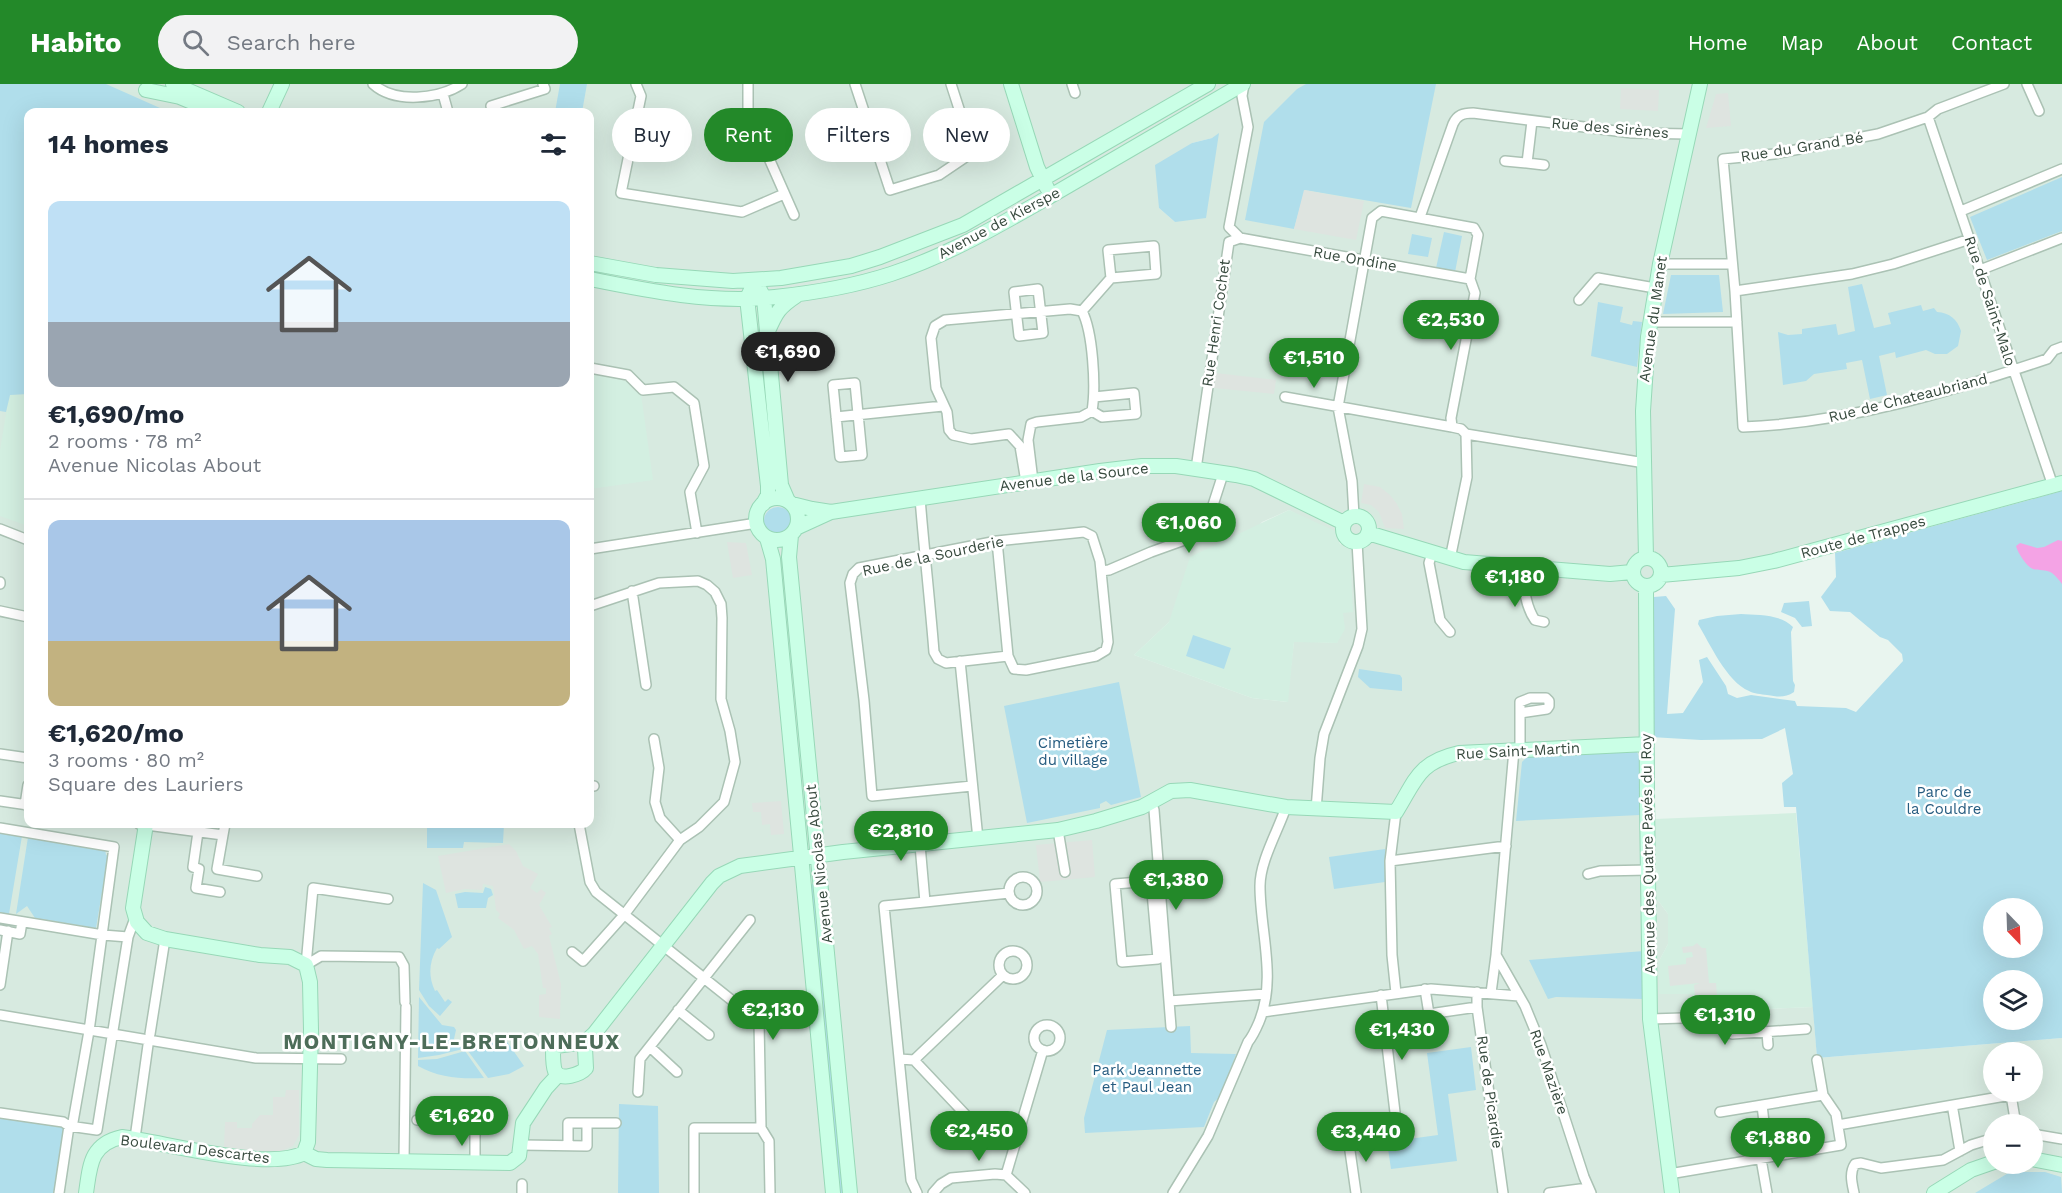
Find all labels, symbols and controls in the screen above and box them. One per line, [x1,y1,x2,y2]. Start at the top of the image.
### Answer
search box [158,15,578,69]
text: Habito [30,26,122,59]
icon: search [179,26,212,59]
text: Search here [227,30,356,55]
text: Home [1688,30,1748,55]
text: Map [1781,30,1824,55]
text: About [1857,30,1918,55]
text: Contact [1951,30,2032,55]
chip: Buy [612,108,692,162]
chip: Rent [704,108,793,162]
chip: Filters [805,108,911,162]
chip: New [923,108,1010,162]
street label: Rue des Sirènes [1551,114,1670,142]
icon: filters [537,128,570,161]
street label: Rue du Grand Bé [1739,128,1865,166]
text: 14 homes [48,129,169,159]
street label: Avenue de Kierspe [935,183,1063,263]
street label: Rue de Saint-Malo [1960,234,2020,368]
icon: home [255,240,363,348]
street label: Rue Ondine [1312,243,1398,275]
street label: Avenue du Manet [1635,254,1671,383]
street label: Rue Henri Cochet [1198,257,1234,388]
pin: €2,530 [1402,300,1500,351]
text: €2,530 [1417,307,1485,331]
pin: €1,690 [739,332,837,383]
pin: €1,510 [1265,338,1363,389]
text: €1,690 [755,339,821,363]
text: €1,510 [1283,345,1345,369]
street label: Rue de Chateaubriand [1827,370,1989,426]
text: €1,690/mo [48,399,184,429]
text: 2 rooms · 78 m² [48,429,202,453]
text: Avenue Nicolas About [48,453,261,477]
street label: Avenue de la Source [998,459,1150,495]
pin: €1,060 [1140,503,1238,554]
text: €1,060 [1156,510,1222,534]
street label: Route de Trappes [1799,512,1928,562]
street label: Rue de la Sourderie [860,532,1006,580]
pin: €1,180 [1466,557,1564,608]
icon: home [255,559,363,667]
text: €1,180 [1485,564,1545,588]
text: €1,620/mo [48,718,184,748]
street label: Avenue des Quatre Pavés du Roy [1637,733,1659,975]
park label: Cimetière du village [1038,734,1108,769]
street label: Rue Saint-Martin [1456,739,1580,763]
text: 3 rooms · 80 m² [48,748,204,772]
text: Square des Lauriers [48,772,244,796]
street label: Avenue Nicolas About [802,783,836,944]
park label: Parc de la Couldre [1907,783,1981,818]
pin: €2,810 [852,811,950,862]
text: €2,810 [868,818,934,842]
pin: €1,380 [1127,860,1225,911]
text: €1,380 [1143,867,1209,891]
north arrow [1983,898,2043,958]
map controls [1983,898,2043,1174]
button: layers [1983,970,2043,1030]
pin: €2,130 [724,990,822,1041]
pin: €1,310 [1676,995,1774,1046]
text: €2,130 [741,997,805,1021]
text: €1,310 [1694,1002,1756,1026]
pin: €1,430 [1353,1010,1451,1061]
text: €1,430 [1369,1017,1435,1041]
street label: Rue Mazière [1526,1027,1572,1117]
district label: MONTIGNY-LE-BRETONNEUX [283,1029,621,1054]
street label: Rue de Picardie [1473,1034,1507,1150]
button: + [1983,1042,2043,1102]
park label: Park Jeannette et Paul Jean [1092,1061,1202,1096]
pin: €1,620 [413,1096,511,1147]
text: €1,620 [429,1103,495,1127]
pin: €2,450 [930,1111,1028,1162]
pin: €3,440 [1317,1112,1415,1163]
button: − [1983,1114,2043,1174]
text: €2,450 [944,1118,1014,1142]
pin: €1,880 [1729,1118,1827,1169]
text: €3,440 [1331,1119,1401,1143]
text: €1,880 [1745,1125,1811,1149]
street label: Boulevard Descartes [119,1131,271,1167]

